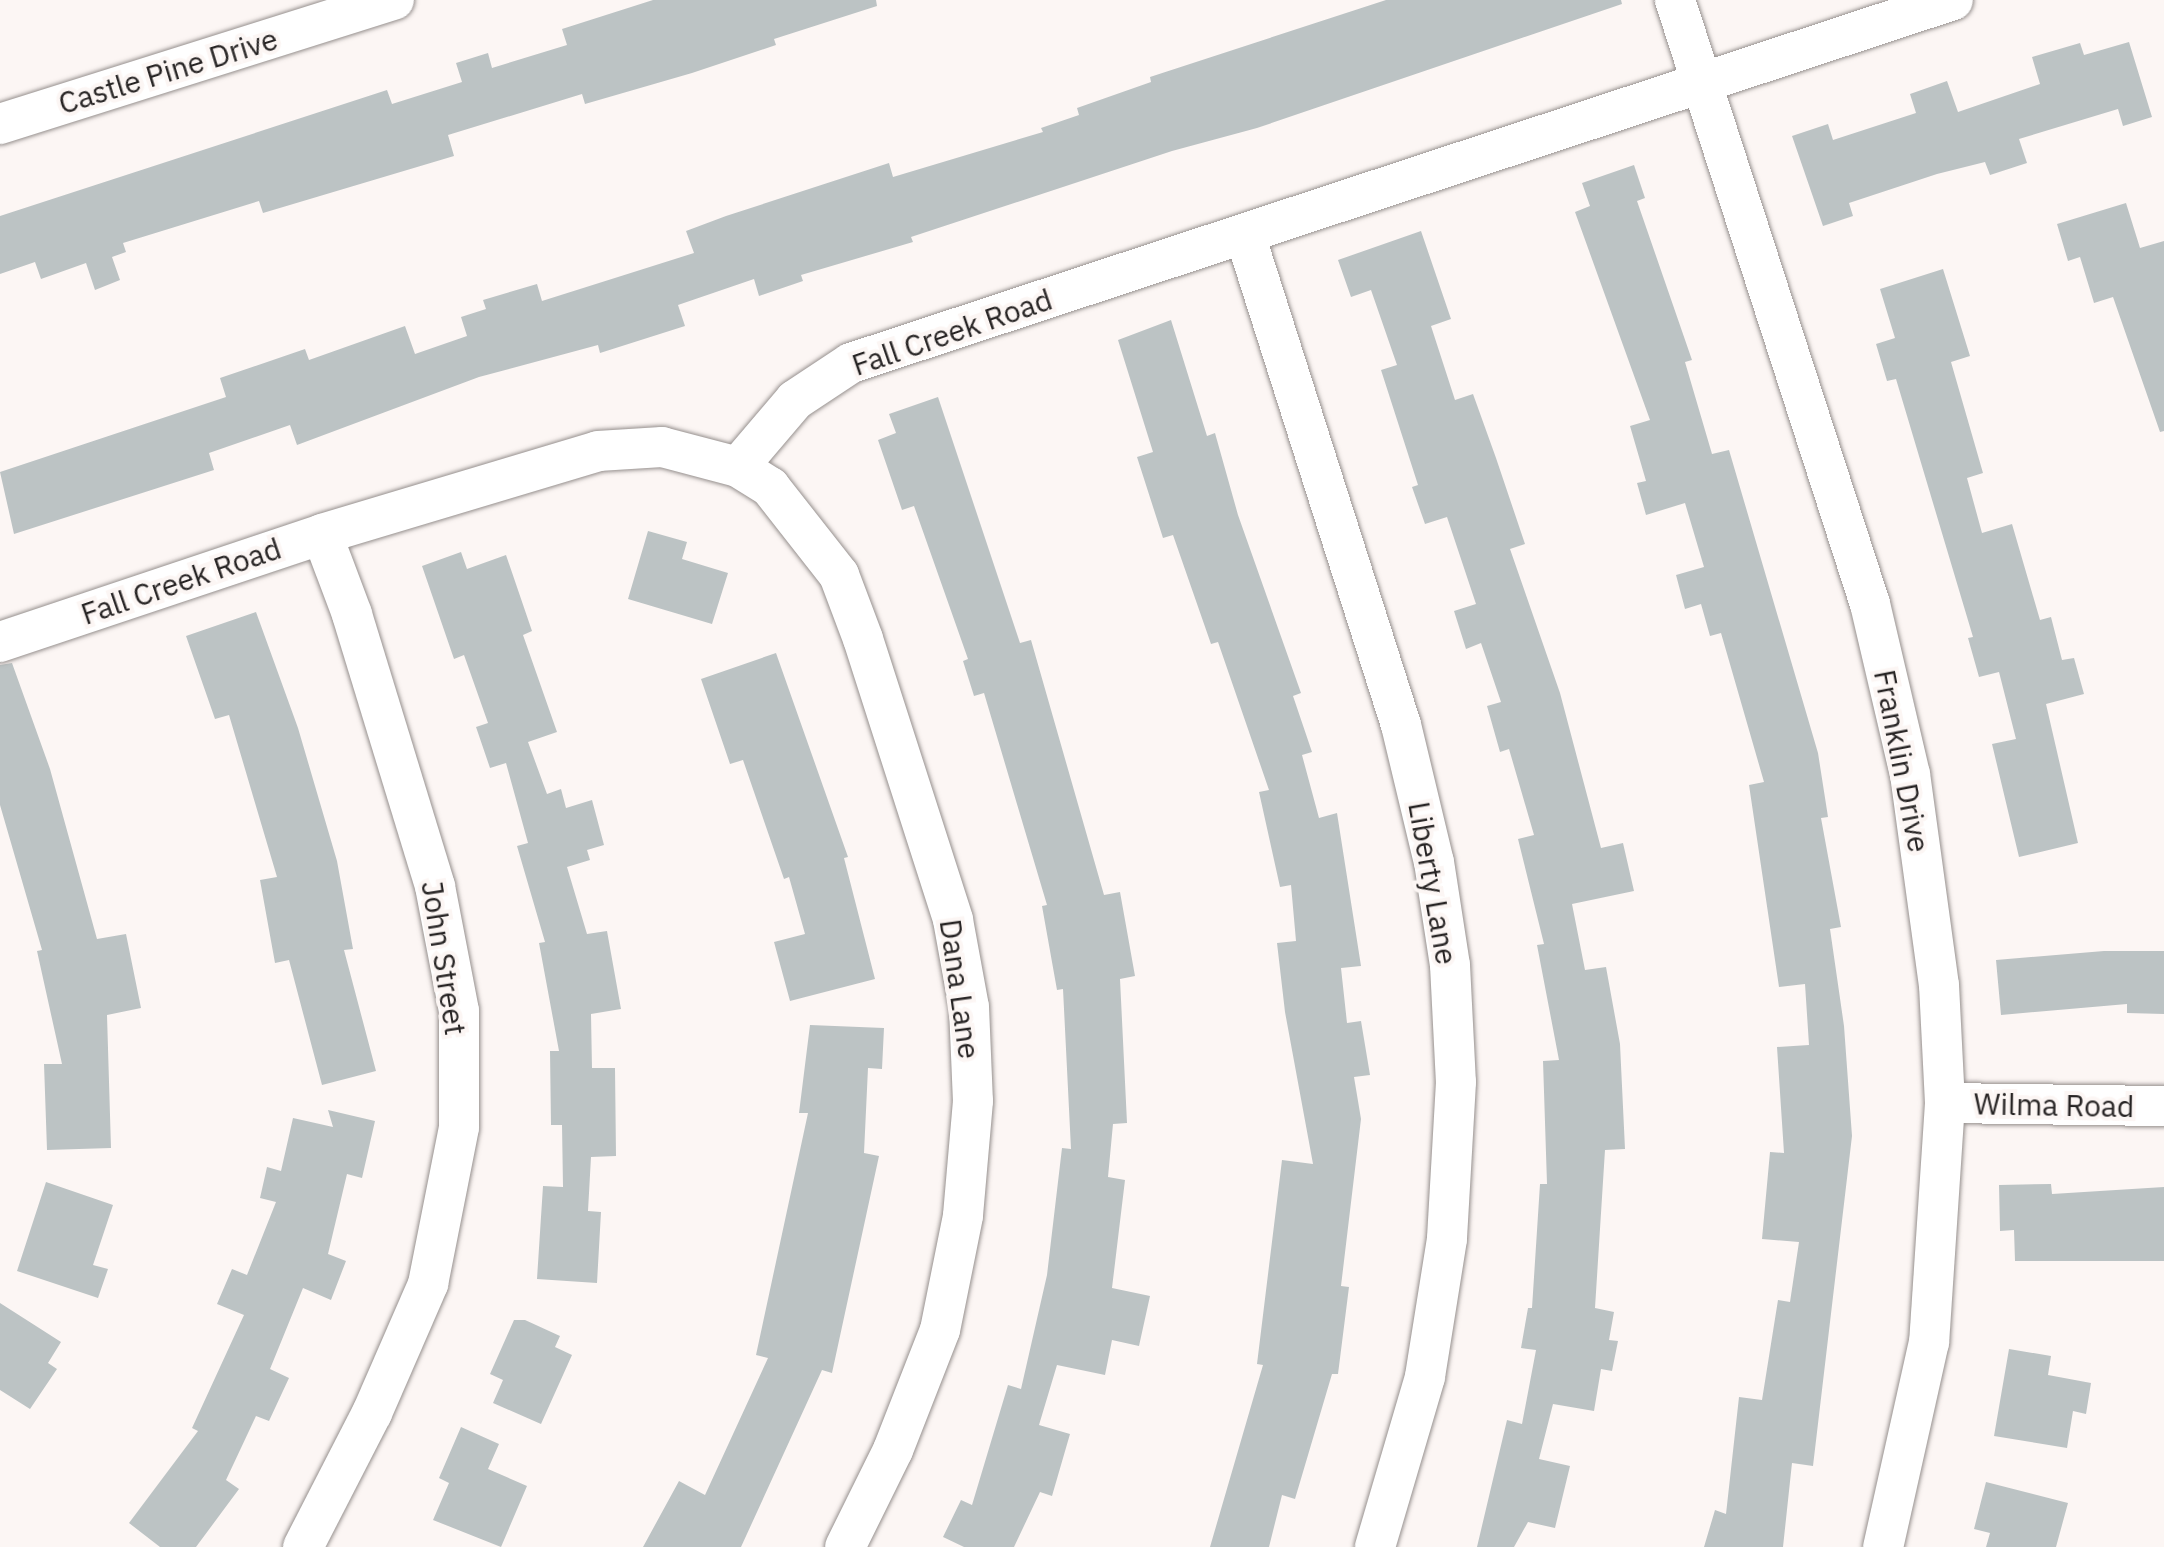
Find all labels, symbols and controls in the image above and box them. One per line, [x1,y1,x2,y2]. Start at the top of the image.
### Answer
street label: Castle Pine Drive [54,21,282,121]
street label: Fall Creek Road [847,281,1057,383]
street label: Fall Creek Road [76,530,286,632]
street label: Franklin Drive [1867,667,1937,855]
street label: Liberty Lane [1401,799,1465,967]
street label: John Street [414,878,474,1038]
street label: Dana Lane [932,917,988,1061]
street label: Wilma Road [1973,1086,2135,1124]

